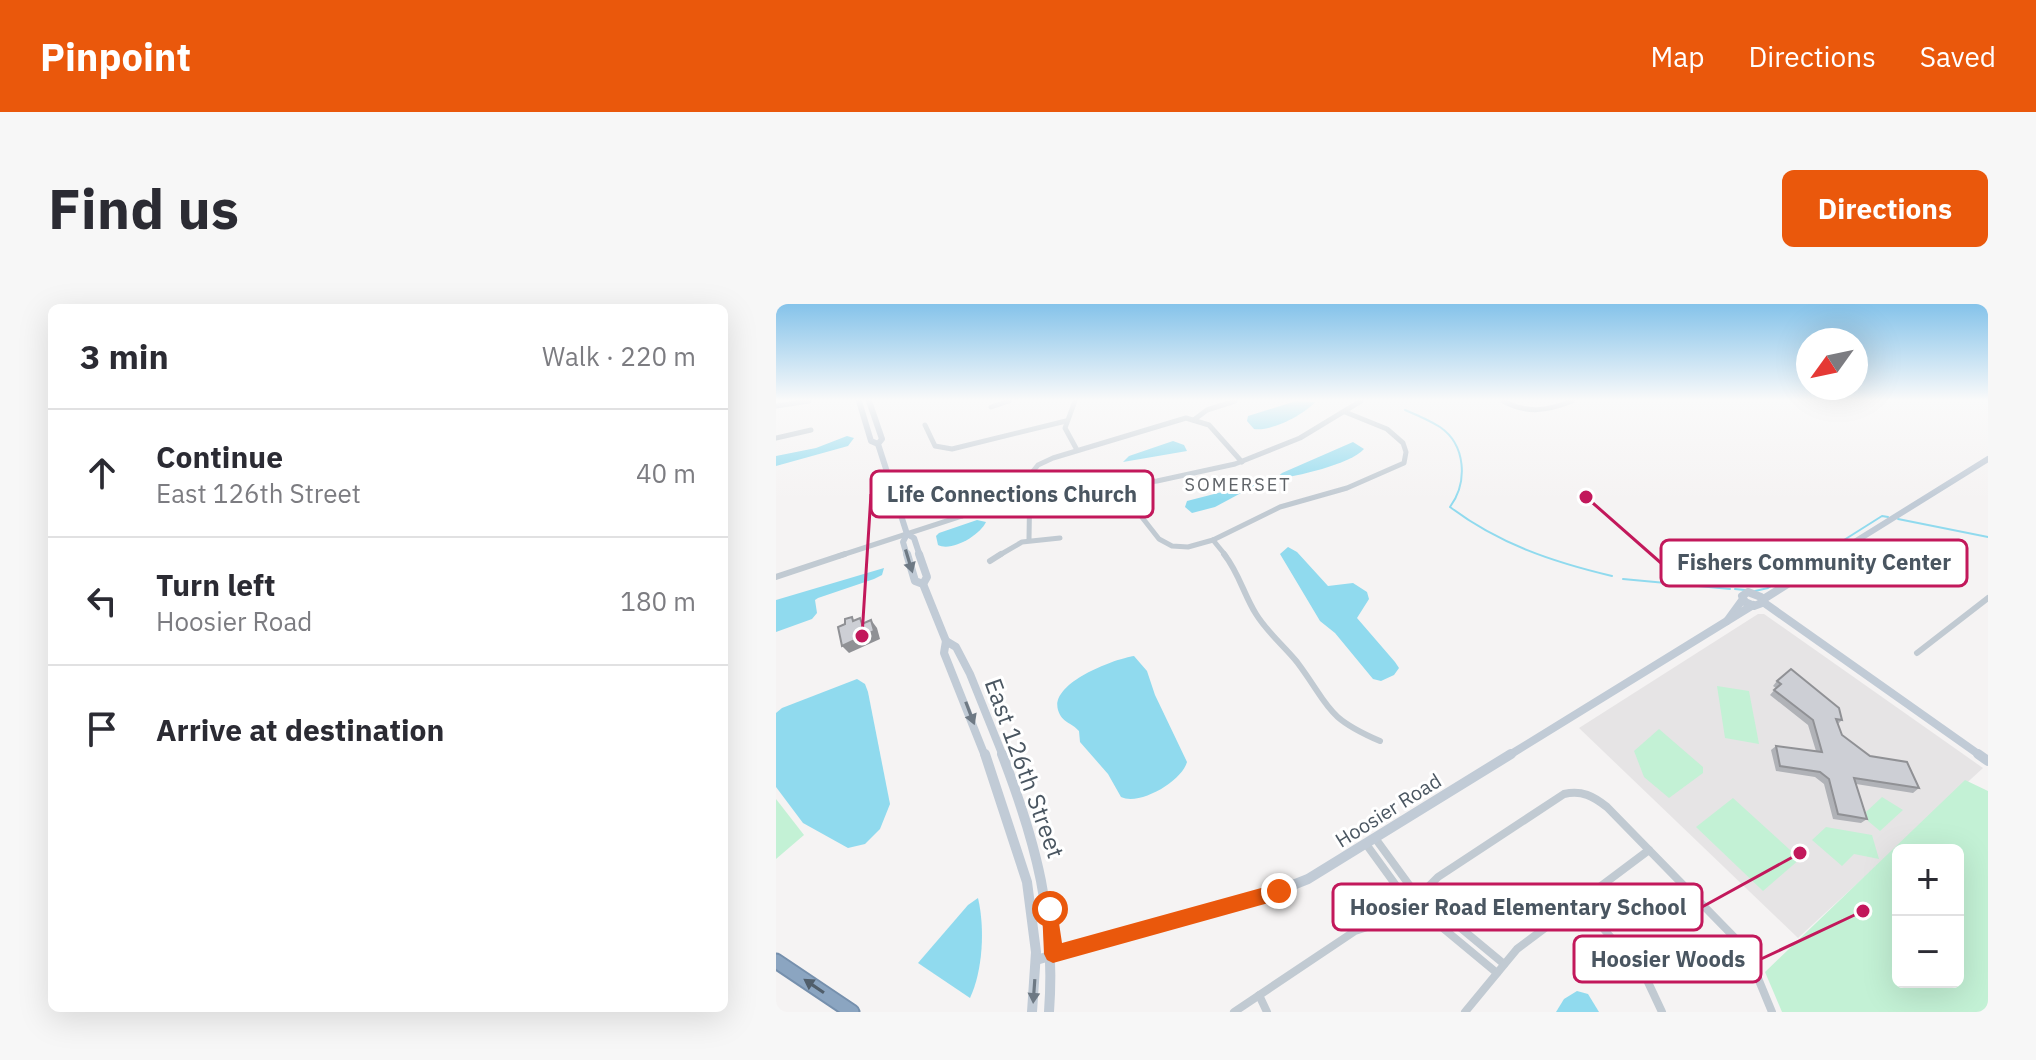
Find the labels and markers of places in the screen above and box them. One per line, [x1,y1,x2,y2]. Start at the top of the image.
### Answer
callout: Life Connections Church [871,471,1153,517]
callout: Fishers Community Center [1661,540,1967,586]
callout: Hoosier Road Elementary School [1333,884,1702,930]
callout: Hoosier Woods [1574,936,1761,982]

